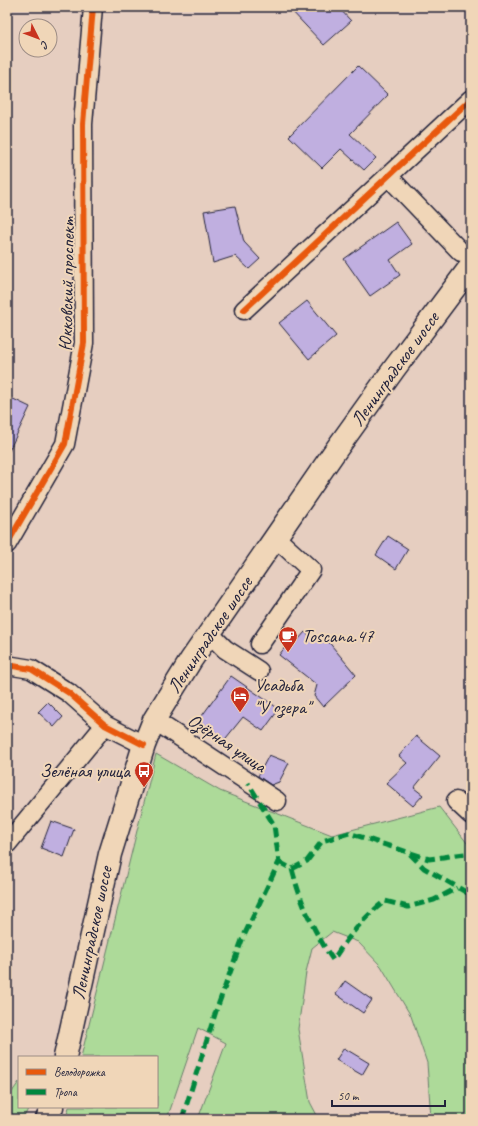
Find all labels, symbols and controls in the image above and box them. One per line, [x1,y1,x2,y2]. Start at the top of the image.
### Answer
north arrow [18,18,58,58]
text: С [37,38,52,53]
street label: Юкковский проспект [54,215,80,351]
street label: Ленинградское шоссе [345,306,446,431]
street label: Ленинградское шоссе [162,571,259,698]
place label: Toscana.47 [302,624,375,648]
cafe icon: Toscana.47 [277,625,299,653]
place label: Усадьба "У озера" [254,673,314,719]
hotel icon: Усадьба "У озера" [229,685,251,713]
street label: Озёрная улица [183,708,272,779]
place label: Зелёная улица [40,759,131,783]
bus stop icon: Зелёная улица [133,760,155,788]
street label: Ленинградское шоссе [66,862,118,1002]
legend [18,1056,158,1108]
text: Велодорожка [54,1064,106,1080]
scale bar [332,1082,445,1108]
text: Тропа [54,1084,78,1100]
text: 50 m [338,1088,360,1104]

